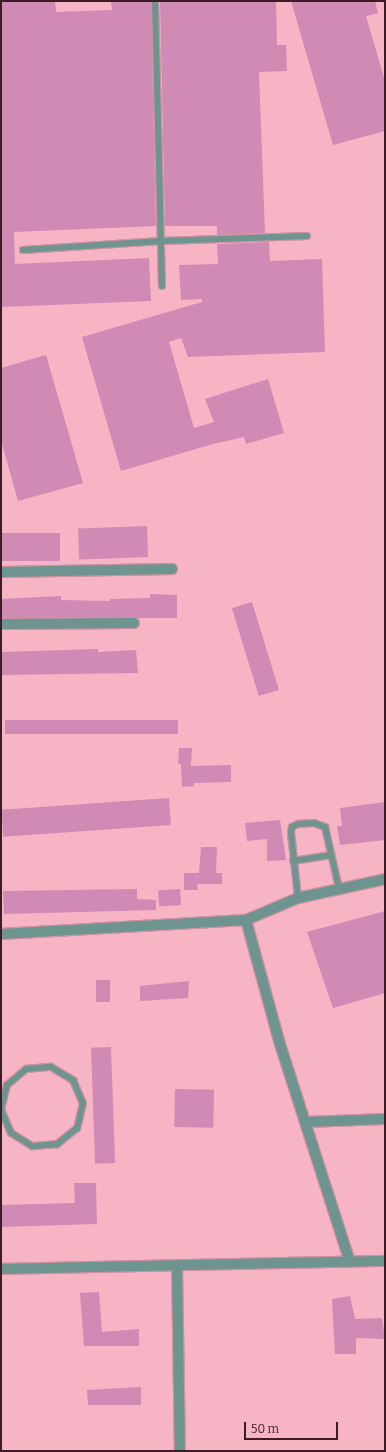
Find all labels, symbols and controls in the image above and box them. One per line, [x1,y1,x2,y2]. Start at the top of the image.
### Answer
scale bar [246,1414,340,1440]
text: 50 m [251,1422,279,1436]

